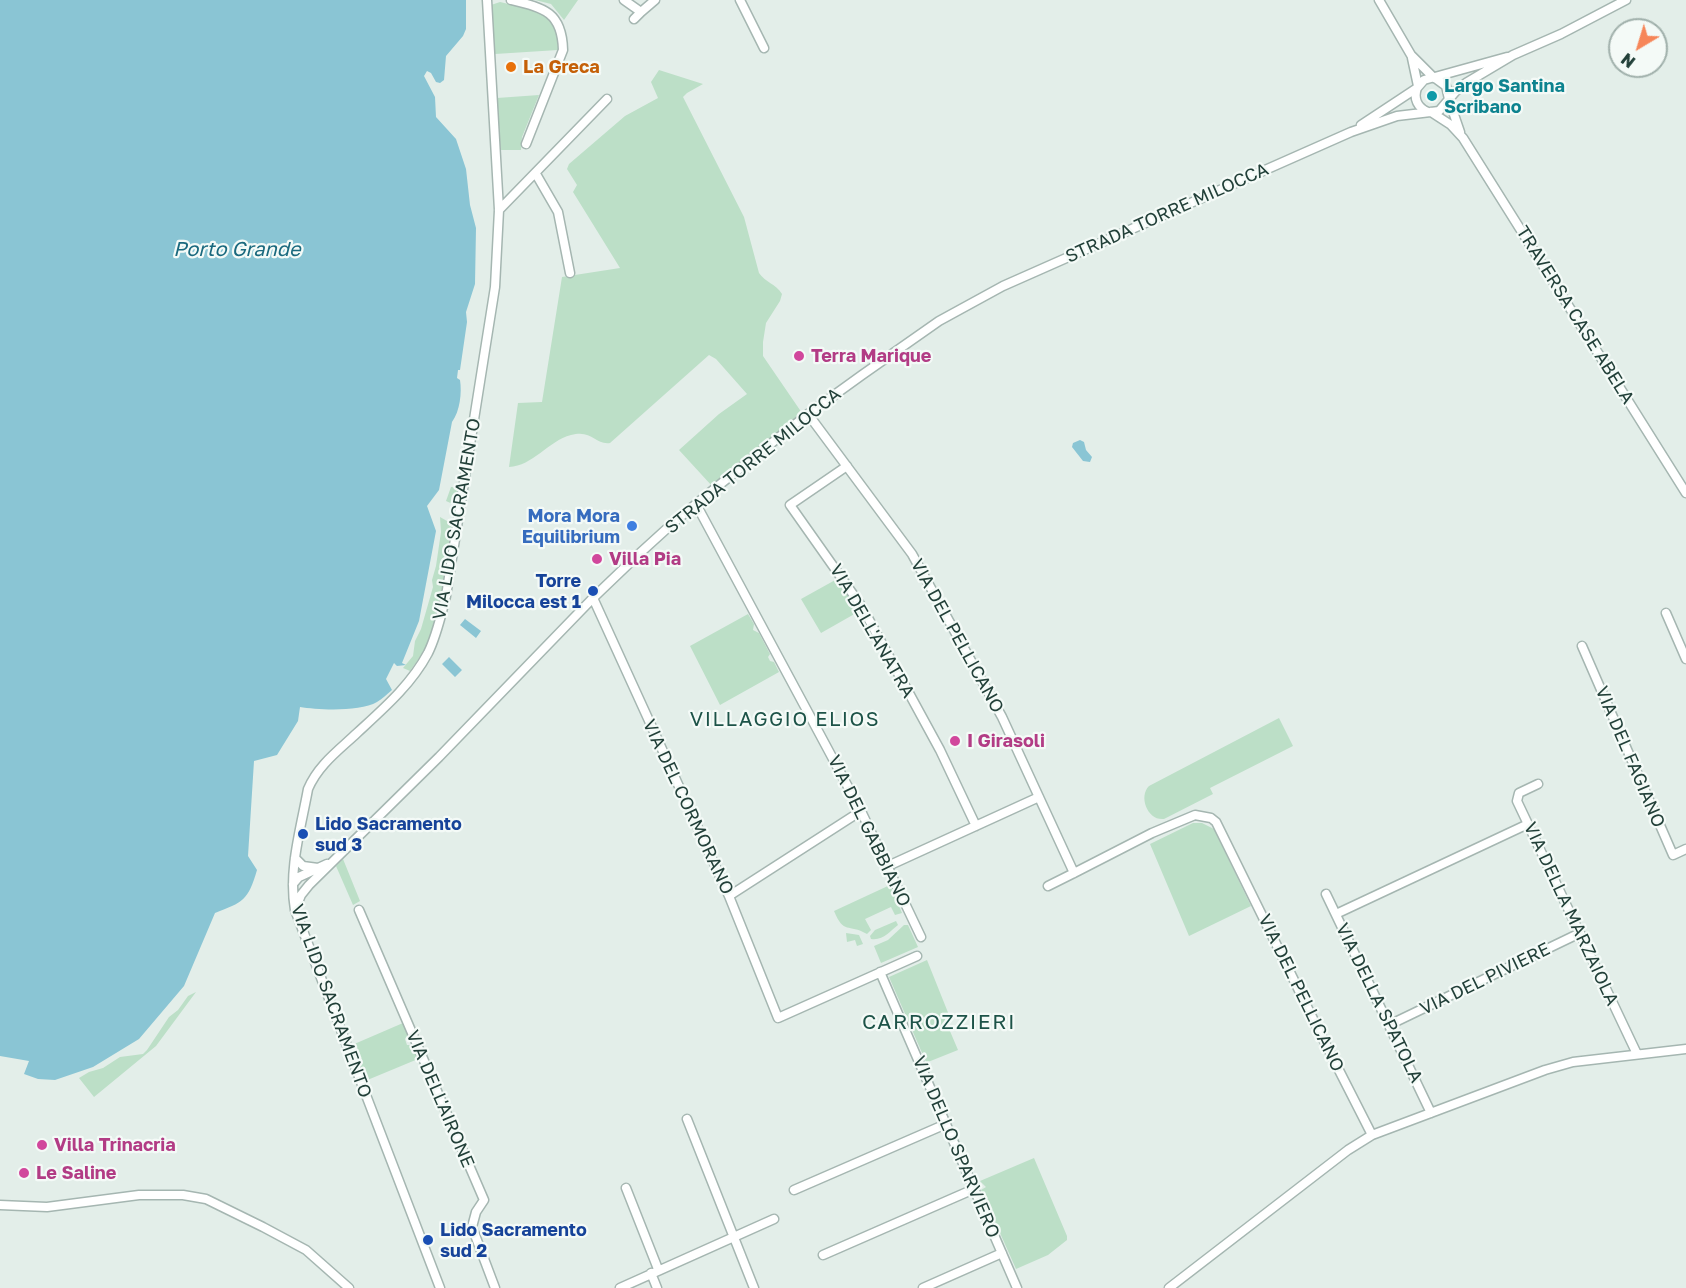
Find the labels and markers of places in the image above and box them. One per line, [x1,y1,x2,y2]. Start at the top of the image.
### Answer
place label: La Greca [523,56,600,78]
marker: La Greca [504,60,518,74]
place label: Largo Santina Scribano [1444,75,1565,118]
marker: Largo Santina Scribano [1425,89,1439,103]
place label: Terra Marique [811,345,931,367]
marker: Terra Marique [792,349,806,363]
place label: Mora Mora Equilibrium [522,505,620,548]
marker: Mora Mora Equilibrium [625,519,639,533]
place label: Villa Pia [609,548,681,570]
marker: Villa Pia [590,552,604,566]
place label: Torre Milocca est 1 [466,570,581,612]
marker: Torre Milocca est 1 [586,584,600,598]
place label: I Girasoli [967,730,1045,752]
marker: I Girasoli [948,734,962,748]
place label: Lido Sacramento sud 3 [315,813,462,856]
marker: Lido Sacramento sud 3 [296,827,310,841]
place label: Villa Trinacria [54,1134,176,1156]
marker: Villa Trinacria [35,1138,49,1152]
place label: Le Saline [36,1162,116,1184]
marker: Le Saline [17,1166,31,1180]
place label: Lido Sacramento sud 2 [440,1219,587,1262]
marker: Lido Sacramento sud 2 [421,1233,435,1247]

